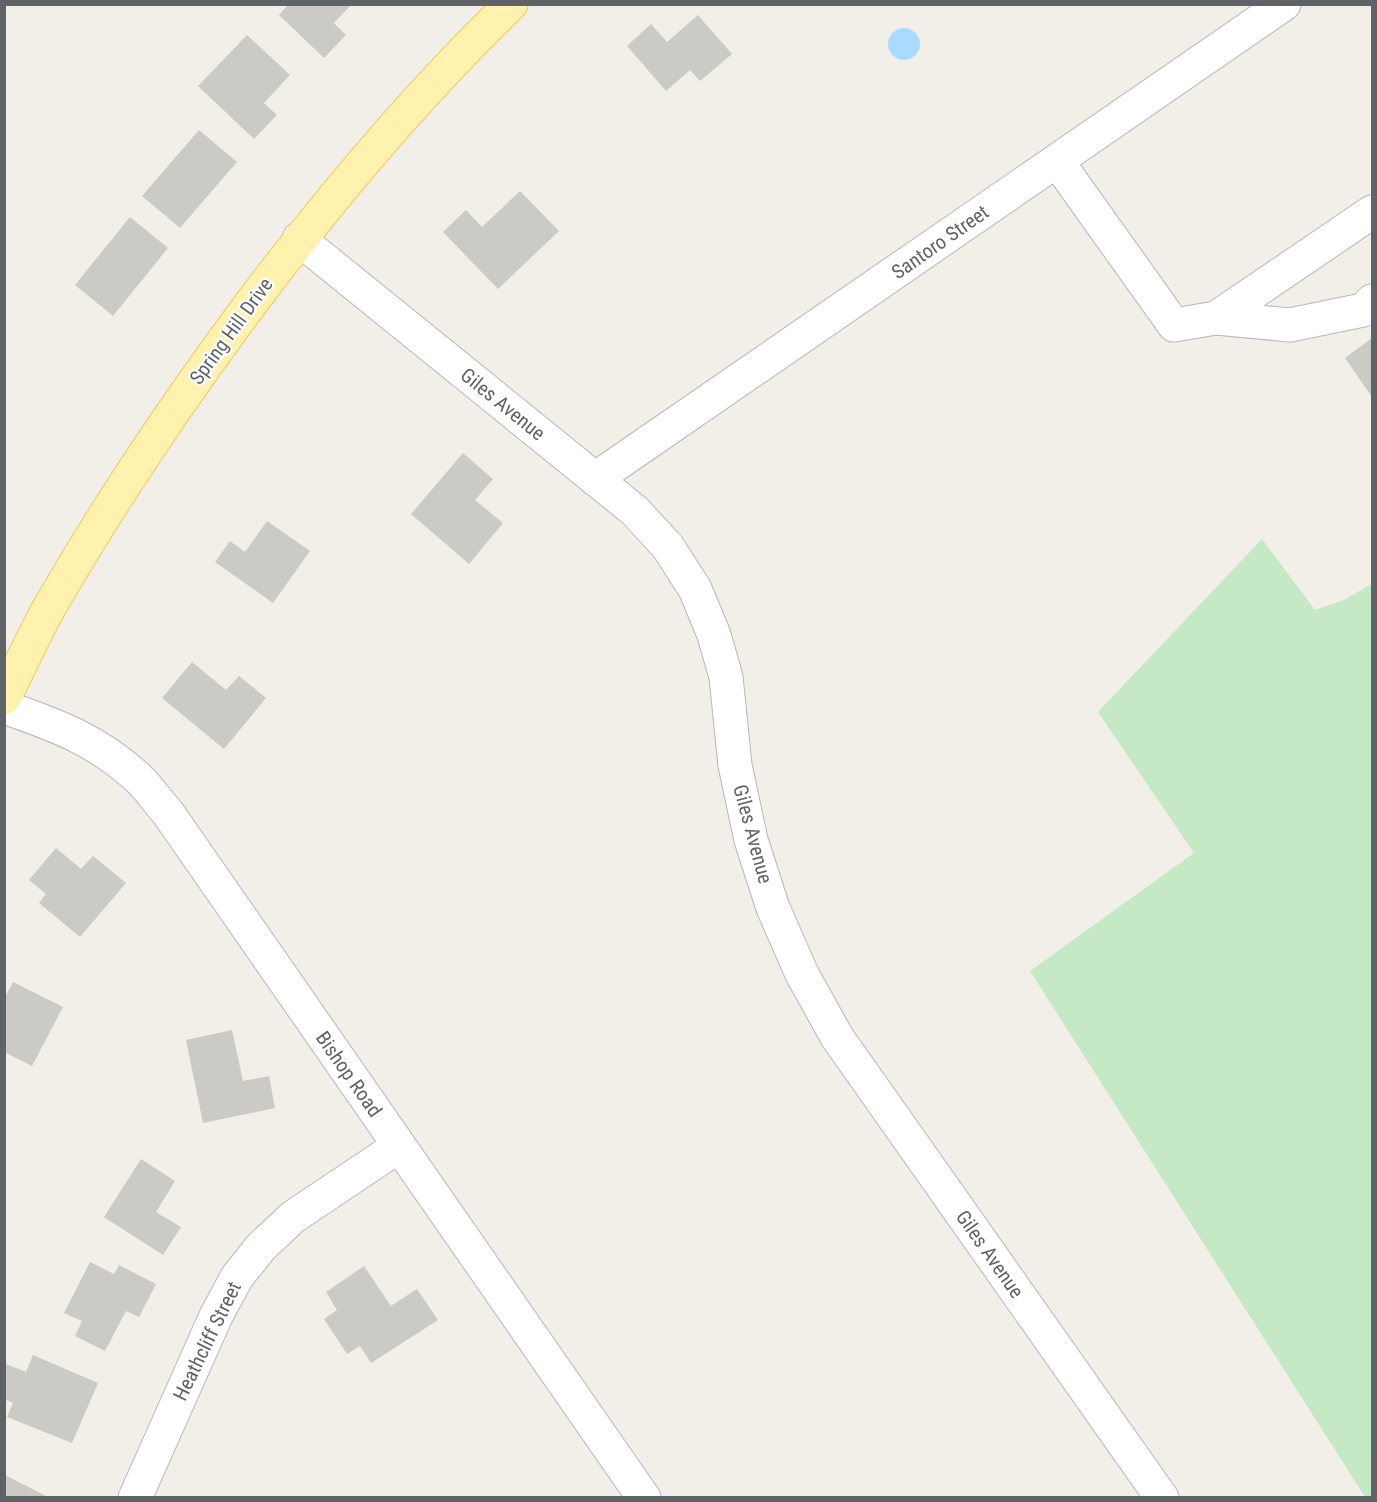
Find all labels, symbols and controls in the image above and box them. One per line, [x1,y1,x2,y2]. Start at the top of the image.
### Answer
street label: Santoro Street [887,200,993,284]
street label: Spring Hill Drive [184,273,278,389]
street label: Giles Avenue [456,363,550,445]
street label: Giles Avenue [728,782,778,886]
street label: Bishop Road [311,1027,387,1121]
street label: Giles Avenue [951,1205,1029,1303]
street label: Heathcliff Street [168,1277,246,1404]

